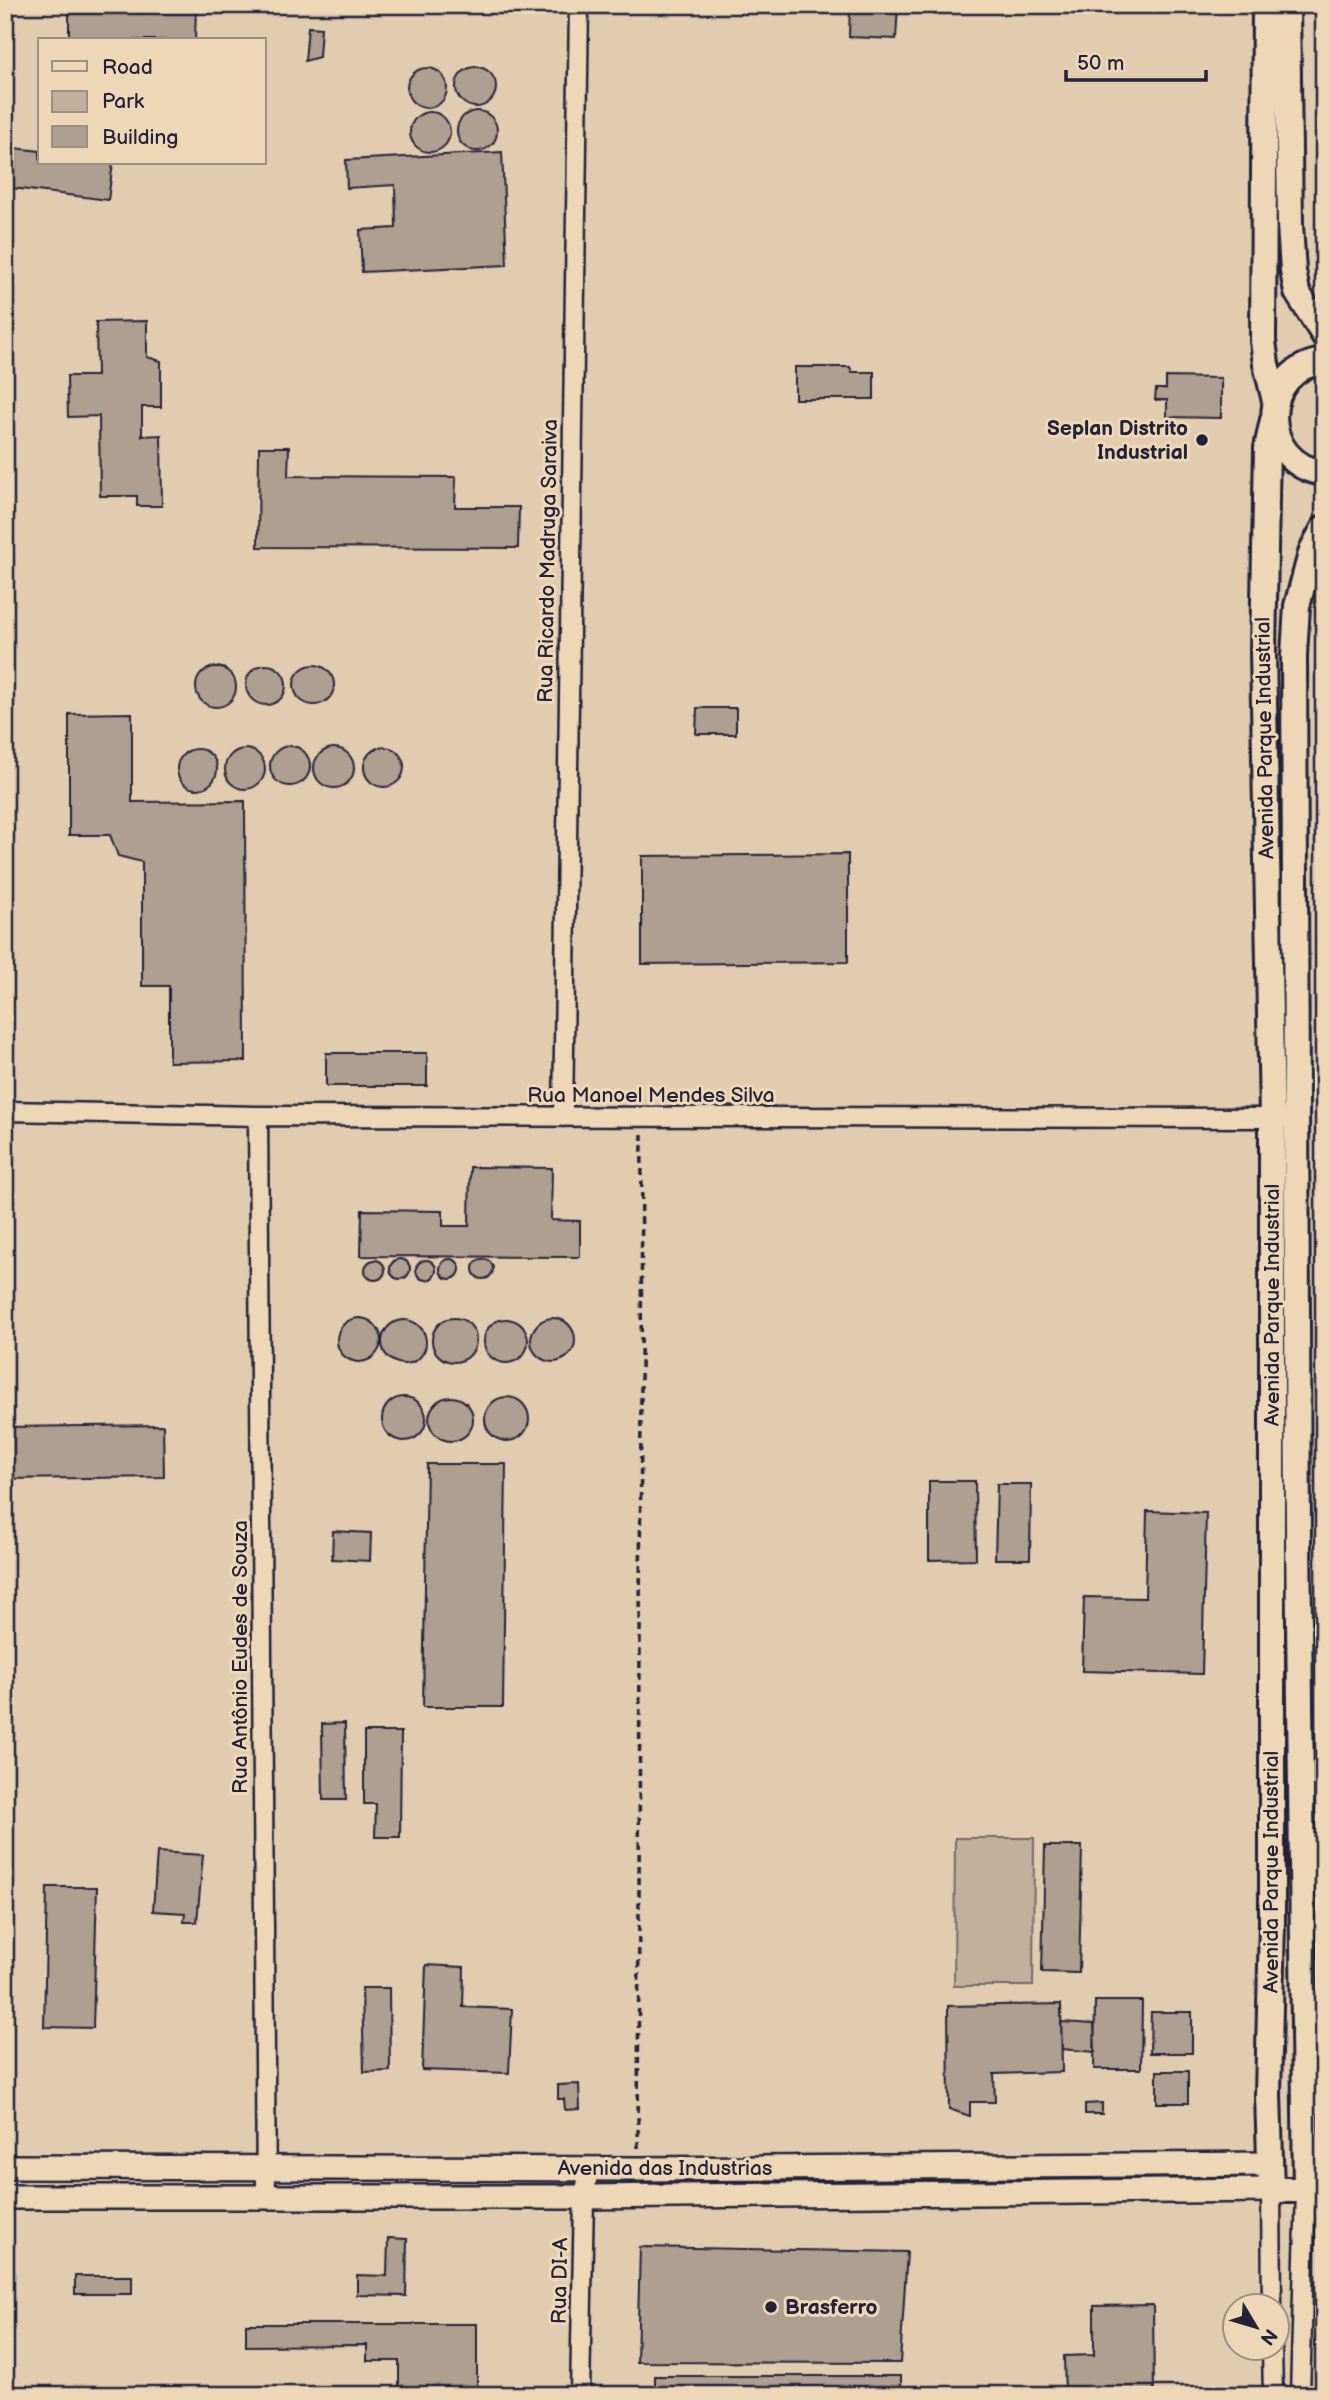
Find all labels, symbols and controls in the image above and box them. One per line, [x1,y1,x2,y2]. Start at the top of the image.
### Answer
legend [38,38,266,164]
scale bar [1066,38,1206,82]
text: 50 m [1077,51,1124,76]
text: Road [102,55,153,80]
text: Park [102,89,145,114]
text: Building [102,125,178,150]
place label: Seplan Distrito Industrial [1047,416,1188,465]
street label: Rua Ricardo Madruga Saraiva [533,419,563,703]
marker: Seplan Distrito Industrial [1194,432,1210,448]
street label: Avenida Parque Industrial [1250,617,1280,859]
street label: Rua Manoel Mendes Silva [527,1083,775,1108]
street label: Avenida Parque Industrial [1260,1184,1285,1426]
street label: Rua Antônio Eudes de Souza [228,1520,253,1794]
street label: Avenida Parque Industrial [1259,1751,1284,1993]
street label: Avenida das Industrias [558,2156,772,2181]
street label: Rua DI-A [547,2237,573,2324]
north arrow [1220,2292,1290,2362]
place label: Brasferro [785,2295,878,2320]
marker: Brasferro [763,2299,779,2315]
text: N [1255,2324,1282,2349]

